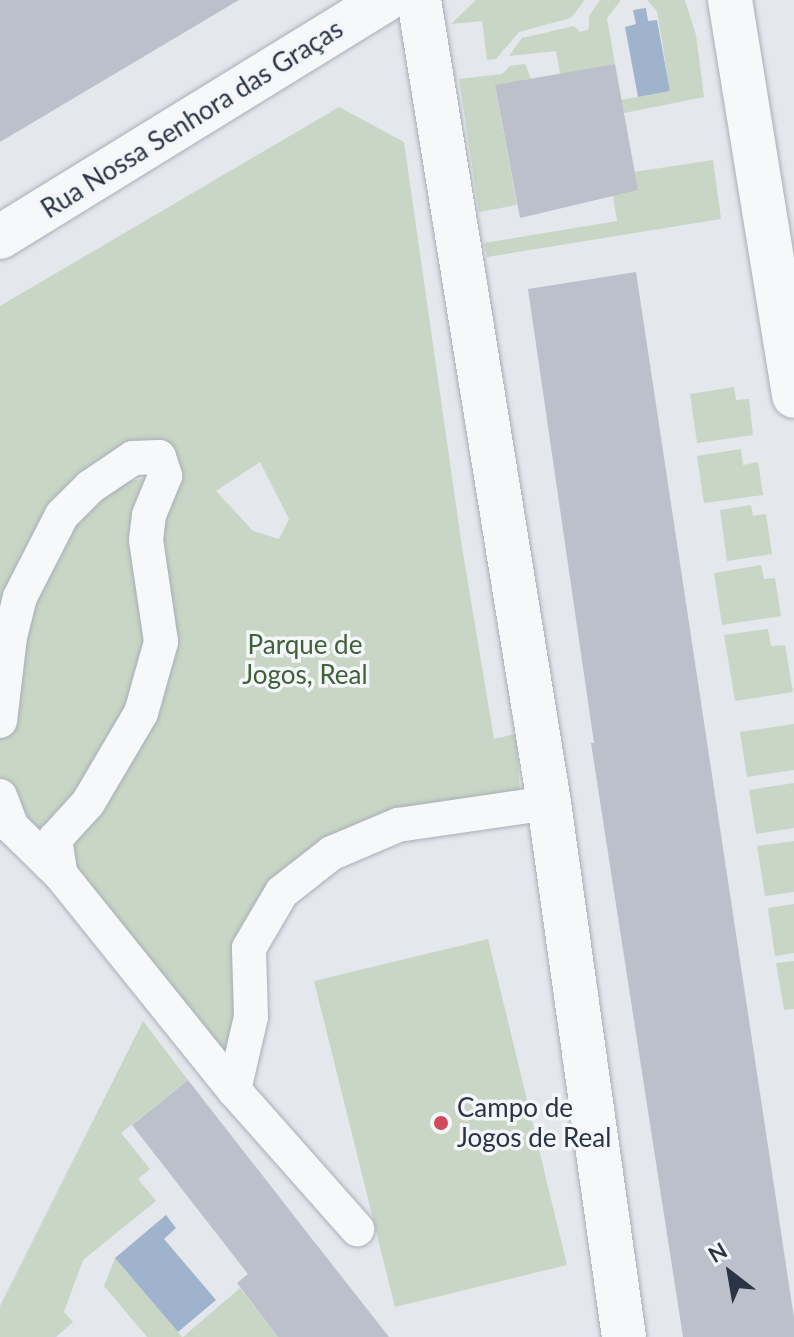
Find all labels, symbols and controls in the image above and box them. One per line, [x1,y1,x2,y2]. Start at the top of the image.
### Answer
street label: Rua Nossa Senhora das Graças [36,13,348,225]
park label: Parque de Jogos, Real [242,629,368,690]
place label: Campo de Jogos de Real [457,1092,611,1154]
marker: Campo de Jogos de Real [432,1114,450,1132]
north arrow [690,1233,770,1313]
text: N [703,1236,732,1268]

